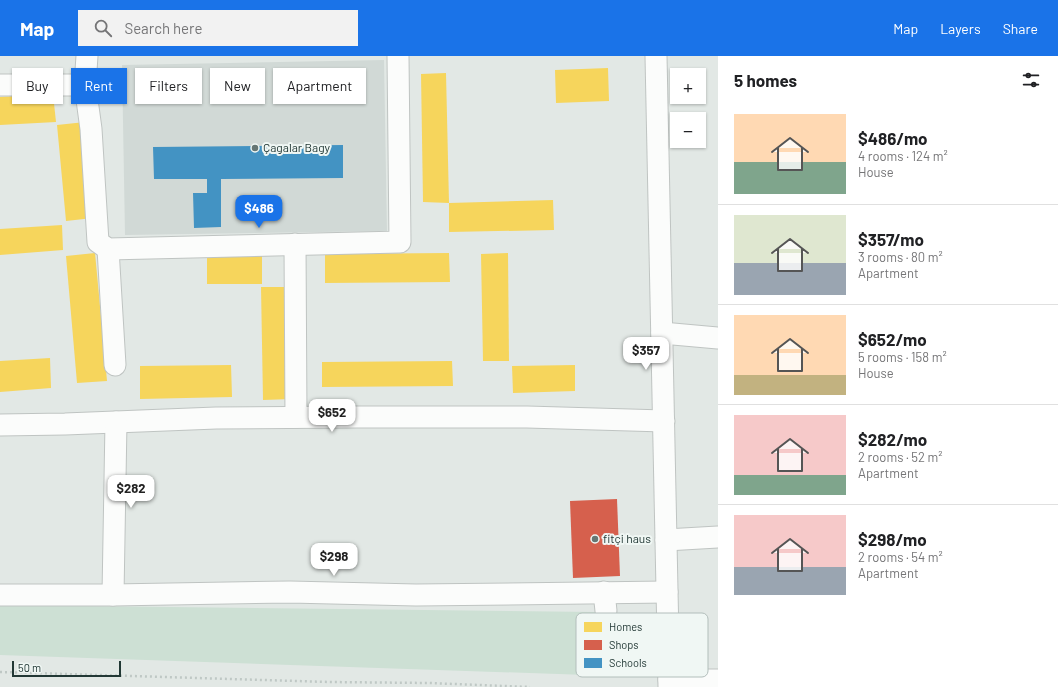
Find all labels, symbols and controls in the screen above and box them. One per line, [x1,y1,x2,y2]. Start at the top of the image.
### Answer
search box [78,10,358,46]
text: Map [20,17,54,40]
icon: search [92,17,114,39]
text: Search here [124,19,202,37]
text: Map [893,20,918,37]
text: Layers [940,20,981,37]
text: Share [1003,20,1038,37]
chip: Buy [12,68,63,104]
chip: Rent [71,68,127,104]
chip: Filters [135,68,202,104]
chip: New [210,68,265,104]
chip: Apartment [273,68,366,104]
map controls [670,68,706,148]
button: + [670,68,706,104]
icon: filters [1020,69,1042,91]
text: 5 homes [734,70,797,90]
button: − [670,112,706,148]
text: $486/mo [858,128,928,148]
icon: home [766,130,814,178]
place label: Çagalar Bagy [263,140,331,154]
marker: Çagalar Bagy [250,143,260,153]
text: 4 rooms · 124 m² [858,148,948,164]
text: House [858,164,894,180]
pin: $486 [235,195,283,229]
text: $486 [244,200,274,216]
text: $357/mo [858,229,924,249]
icon: home [766,231,814,279]
text: 3 rooms · 80 m² [858,249,943,265]
text: Apartment [858,265,919,281]
text: $652/mo [858,329,927,349]
icon: home [766,331,814,379]
pin: $357 [622,337,670,371]
text: $357 [632,342,660,358]
text: 5 rooms · 158 m² [858,349,947,365]
text: House [858,365,894,381]
pin: $652 [308,399,356,433]
text: $652 [318,404,346,420]
text: $282/mo [858,429,927,449]
icon: home [766,431,814,479]
text: 2 rooms · 52 m² [858,449,943,465]
text: Apartment [858,465,919,481]
pin: $282 [107,475,155,509]
text: $282 [116,480,146,496]
text: $298/mo [858,529,927,549]
place label: fitçi haus [603,531,651,545]
icon: home [766,531,814,579]
marker: fitçi haus [590,534,600,544]
pin: $298 [310,543,358,577]
text: $298 [320,548,348,564]
text: 2 rooms · 54 m² [858,549,943,565]
text: Apartment [858,565,919,581]
legend [576,613,708,677]
text: Homes [609,620,642,633]
text: Shops [609,638,639,651]
text: Schools [609,656,647,669]
scale bar [12,659,121,678]
text: 50 m [18,661,41,674]

